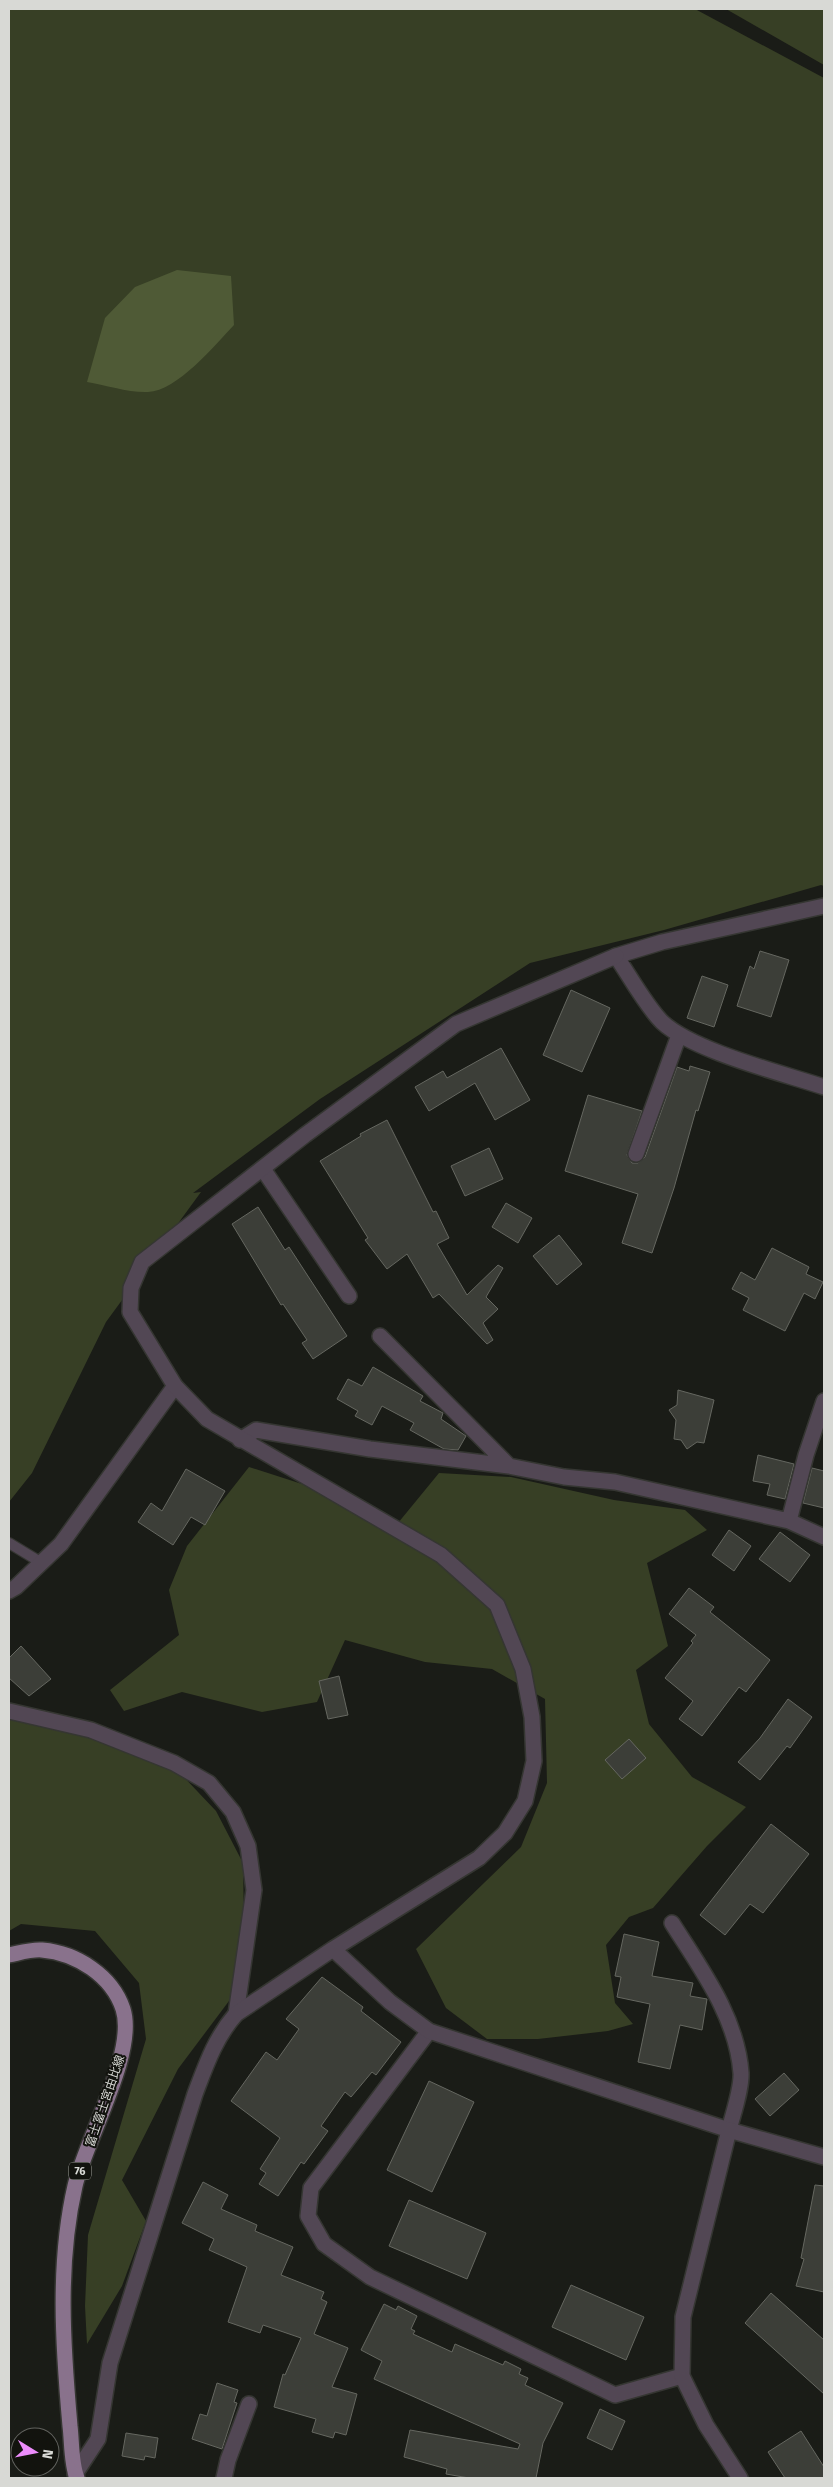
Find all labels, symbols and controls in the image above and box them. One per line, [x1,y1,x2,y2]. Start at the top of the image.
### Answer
street label: 富士富士宮由比線 [83,2053,127,2149]
road number: 76 [69,2162,91,2180]
north arrow [10,2427,60,2477]
text: N [38,2448,56,2460]

